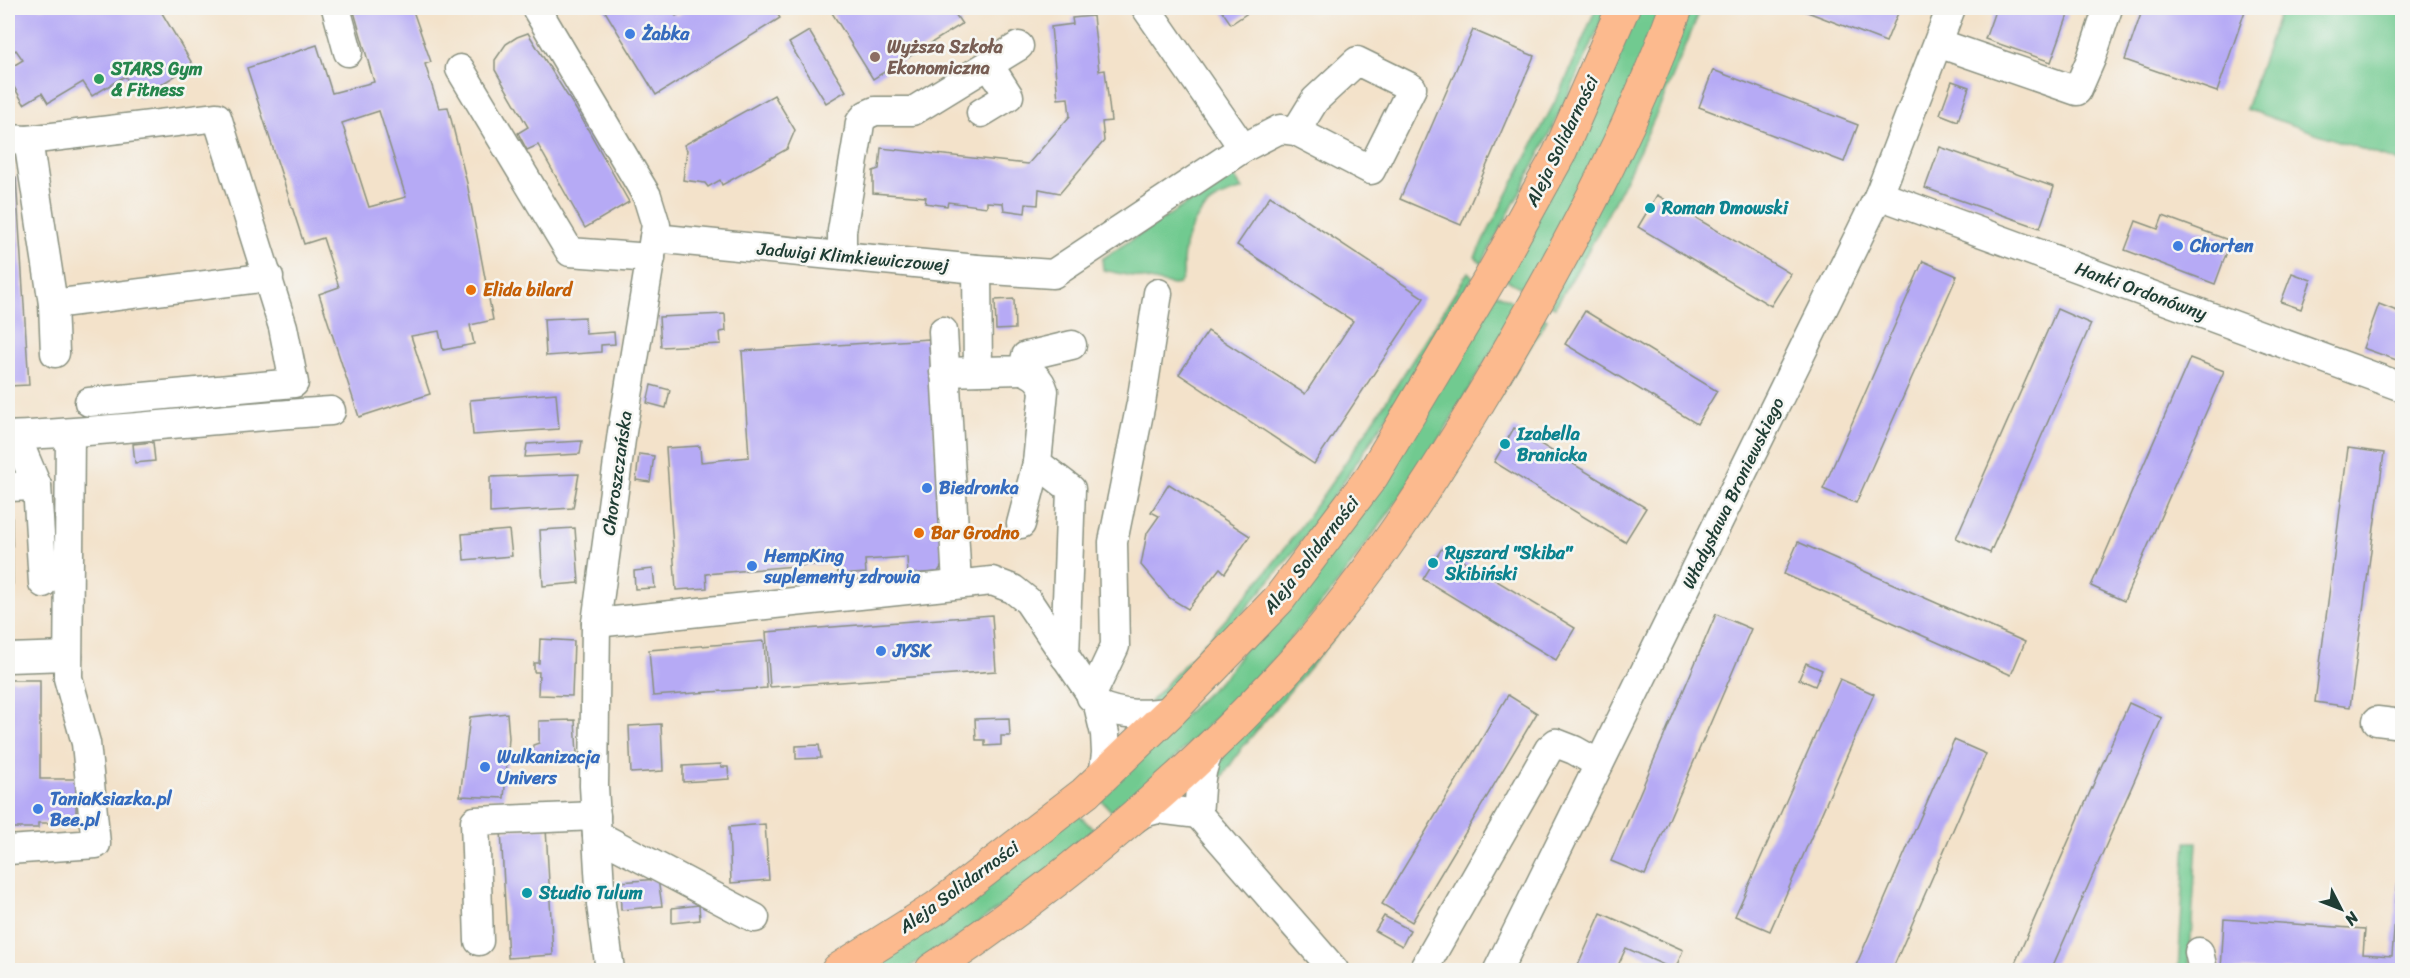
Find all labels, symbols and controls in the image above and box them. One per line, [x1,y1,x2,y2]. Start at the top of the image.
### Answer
place label: Żabka [641,18,690,50]
marker: Żabka [623,27,637,41]
place label: Wyższa Szkoła Ekonomiczna [887,31,1004,84]
marker: Wyższa Szkoła Ekonomiczna [868,50,882,64]
place label: STARS Gym & Fitness [110,53,203,106]
street label: Aleja Solidarności [1516,69,1608,213]
marker: STARS Gym & Fitness [92,72,106,86]
place label: Roman Dmowski [1661,192,1789,224]
marker: Roman Dmowski [1643,201,1657,215]
place label: Chorten [2189,230,2254,262]
street label: Jadwigi Klimkiewiczowej [755,233,950,281]
marker: Chorten [2171,239,2185,253]
street label: Hanki Ordonówny [2070,252,2212,330]
place label: Elida bilard [483,274,573,306]
marker: Elida bilard [464,283,478,297]
street label: Władysława Broniewskiego [1673,392,1793,594]
street label: Choroszczańska [592,409,642,537]
place label: Izabella Branicka [1516,418,1588,471]
marker: Izabella Branicka [1498,437,1512,451]
place label: Biedronka [939,472,1019,504]
marker: Biedronka [920,481,934,495]
street label: Aleja Solidarności [1254,488,1368,622]
place label: Bar Grodno [931,517,1019,549]
marker: Bar Grodno [912,526,926,540]
place label: Ryszard "Skiba" Skibiński [1444,537,1574,590]
place label: HempKing suplementy zdrowia [763,540,921,593]
marker: Ryszard "Skiba" Skibiński [1426,556,1440,570]
marker: HempKing suplementy zdrowia [745,559,759,573]
place label: JYSK [892,635,933,667]
marker: JYSK [874,644,888,658]
place label: Wulkanizacja Univers [497,741,601,794]
marker: Wulkanizacja Univers [478,760,492,774]
place label: TaniaKsiazka.pl Bee.pl [50,783,172,836]
marker: TaniaKsiazka.pl Bee.pl [31,802,45,816]
street label: Aleja Solidarności [891,831,1027,943]
place label: Studio Tulum [538,877,643,909]
north arrow [2311,879,2371,939]
marker: Studio Tulum [520,886,534,900]
text: N [2337,904,2367,933]

